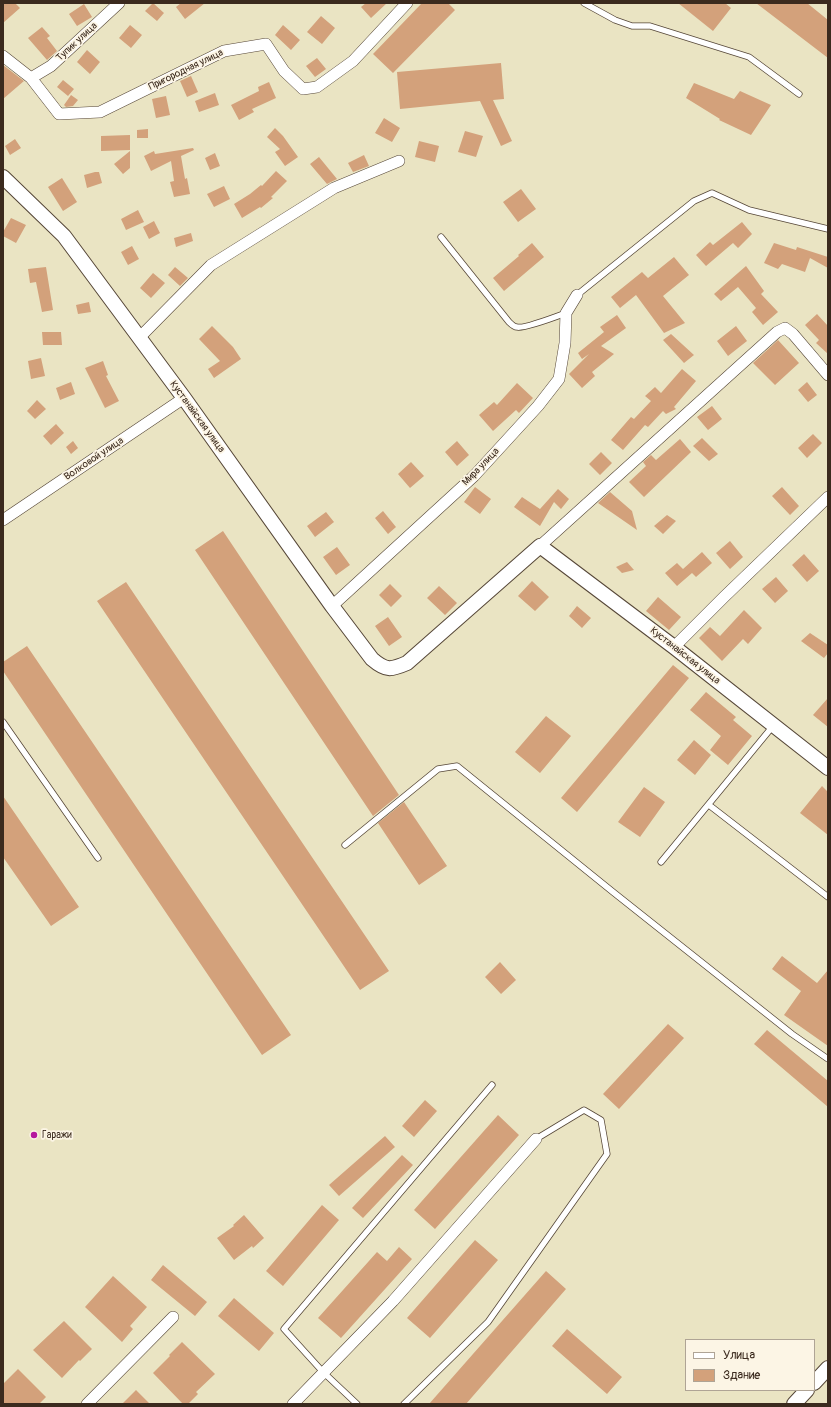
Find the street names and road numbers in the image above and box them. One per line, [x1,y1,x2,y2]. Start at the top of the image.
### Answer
street label: Тупик улица [54,20,100,64]
street label: Пригородная улица [147,47,225,93]
street label: Кустанайская улица [167,379,227,455]
street label: Волковой улица [62,435,126,483]
street label: Мира улица [460,446,502,488]
street label: Кустанайская улица [648,625,722,687]

